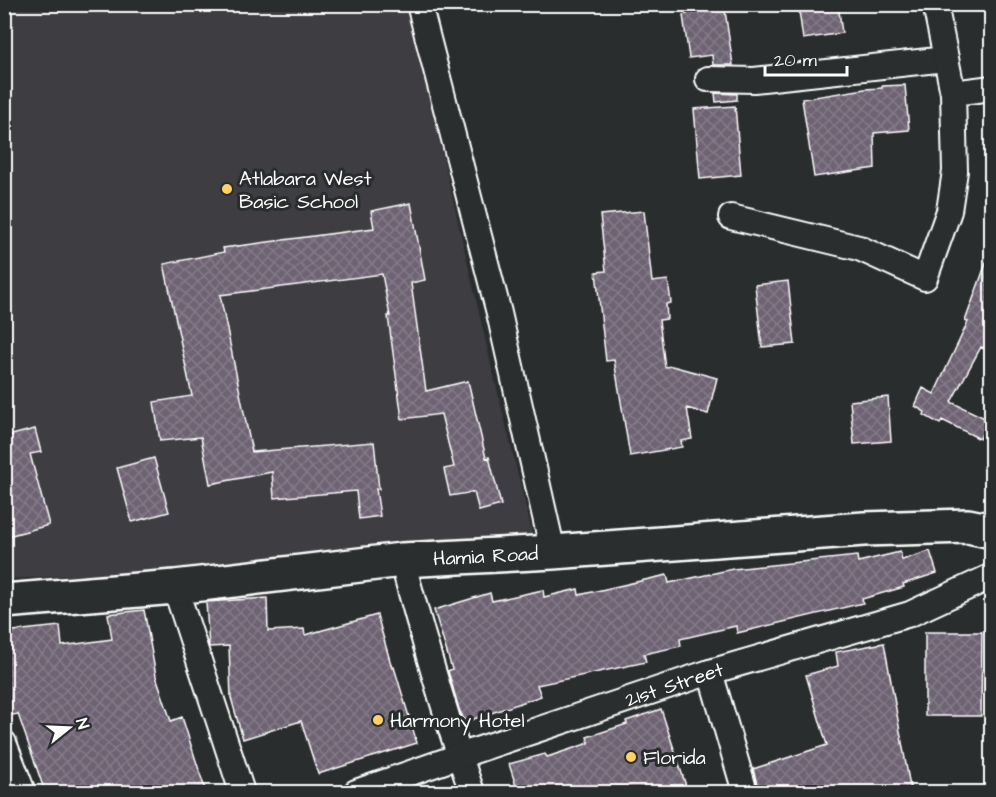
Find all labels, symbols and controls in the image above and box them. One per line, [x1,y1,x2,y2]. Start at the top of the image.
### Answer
scale bar [765,39,848,77]
text: 20 m [774,48,817,73]
place label: Atlabara West Basic School [239,165,372,216]
marker: Atlabara West Basic School [220,182,234,196]
street label: Hamia Road [433,540,539,573]
street label: 21st Street [622,656,727,714]
north arrow [39,698,99,758]
place label: Harmony Hotel [390,707,525,736]
marker: Harmony Hotel [371,713,385,727]
text: N [70,716,94,732]
place label: Florida [643,744,706,772]
marker: Florida [624,750,638,764]

